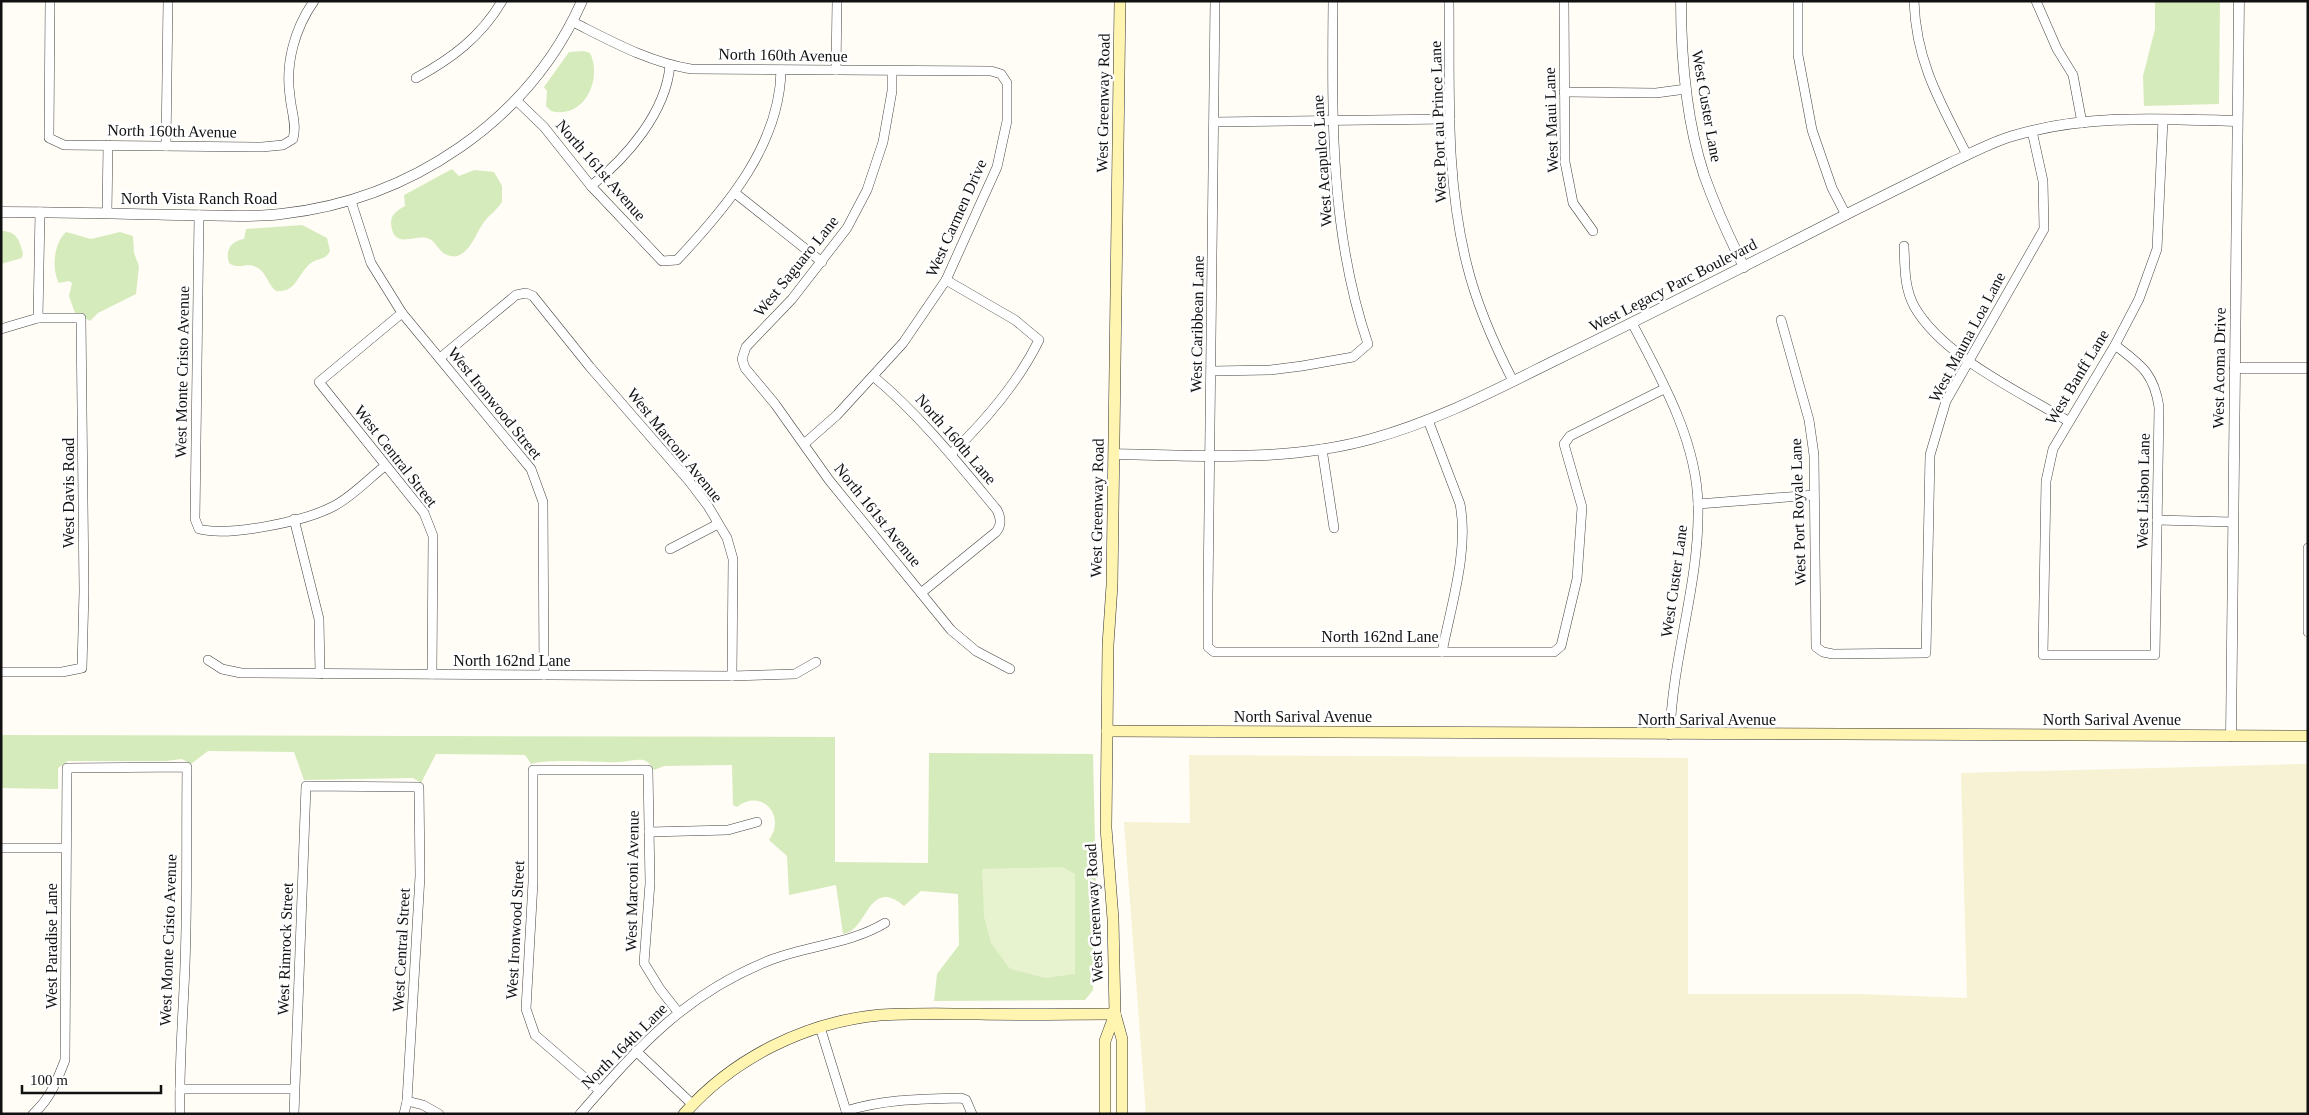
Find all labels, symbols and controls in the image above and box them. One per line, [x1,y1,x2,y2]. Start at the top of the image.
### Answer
street label: West Greenway Road [1093,33,1114,173]
street label: West Port au Prince Lane [1427,41,1449,203]
street label: North 160th Avenue [718,45,848,65]
street label: West Custer Lane [1689,49,1725,163]
street label: West Maui Lane [1541,67,1561,173]
street label: West Acapulco Lane [1309,94,1336,227]
street label: North 161st Avenue [553,116,649,224]
street label: North 160th Avenue [107,121,237,141]
street label: West Carmen Drive [922,157,990,279]
street label: North Vista Ranch Road [121,190,277,207]
street label: West Saguaro Lane [750,212,842,320]
street label: West Legacy Parc Boulevard [1586,235,1760,336]
street label: West Caribbean Lane [1187,255,1207,393]
street label: West Mauna Loa Lane [1925,269,2009,405]
street label: West Monte Cristo Avenue [172,286,192,458]
street label: West Acoma Drive [2209,307,2229,429]
street label: West Banff Lane [2042,326,2112,428]
street label: West Ironwood Street [445,344,546,463]
street label: West Marconi Avenue [624,385,726,505]
street label: North 160th Lane [912,390,1000,488]
street label: West Central Street [351,402,441,511]
street label: West Lisbon Lane [2133,433,2153,549]
street label: West Davis Road [60,438,77,548]
street label: West Greenway Road [1087,438,1108,578]
street label: West Port Royale Lane [1787,438,1810,586]
street label: North 161st Avenue [831,460,925,570]
street label: West Custer Lane [1658,524,1690,638]
street label: North 162nd Lane [1321,628,1439,645]
street label: North 162nd Lane [453,652,571,669]
street label: North Sarival Avenue [1234,708,1372,725]
street label: North Sarival Avenue [1638,711,1776,728]
street label: North Sarival Avenue [2043,711,2181,728]
street label: West Marconi Avenue [622,810,642,952]
street label: West Greenway Road [1082,843,1107,983]
street label: West Monte Cristo Avenue [157,854,179,1026]
street label: West Ironwood Street [503,860,527,1000]
street label: West Rimrock Street [274,882,296,1016]
street label: West Paradise Lane [43,883,60,1009]
street label: West Central Street [389,887,413,1012]
street label: North 164th Lane [578,1000,670,1092]
scale bar [22,1062,161,1094]
text: 100 m [30,1072,68,1088]

